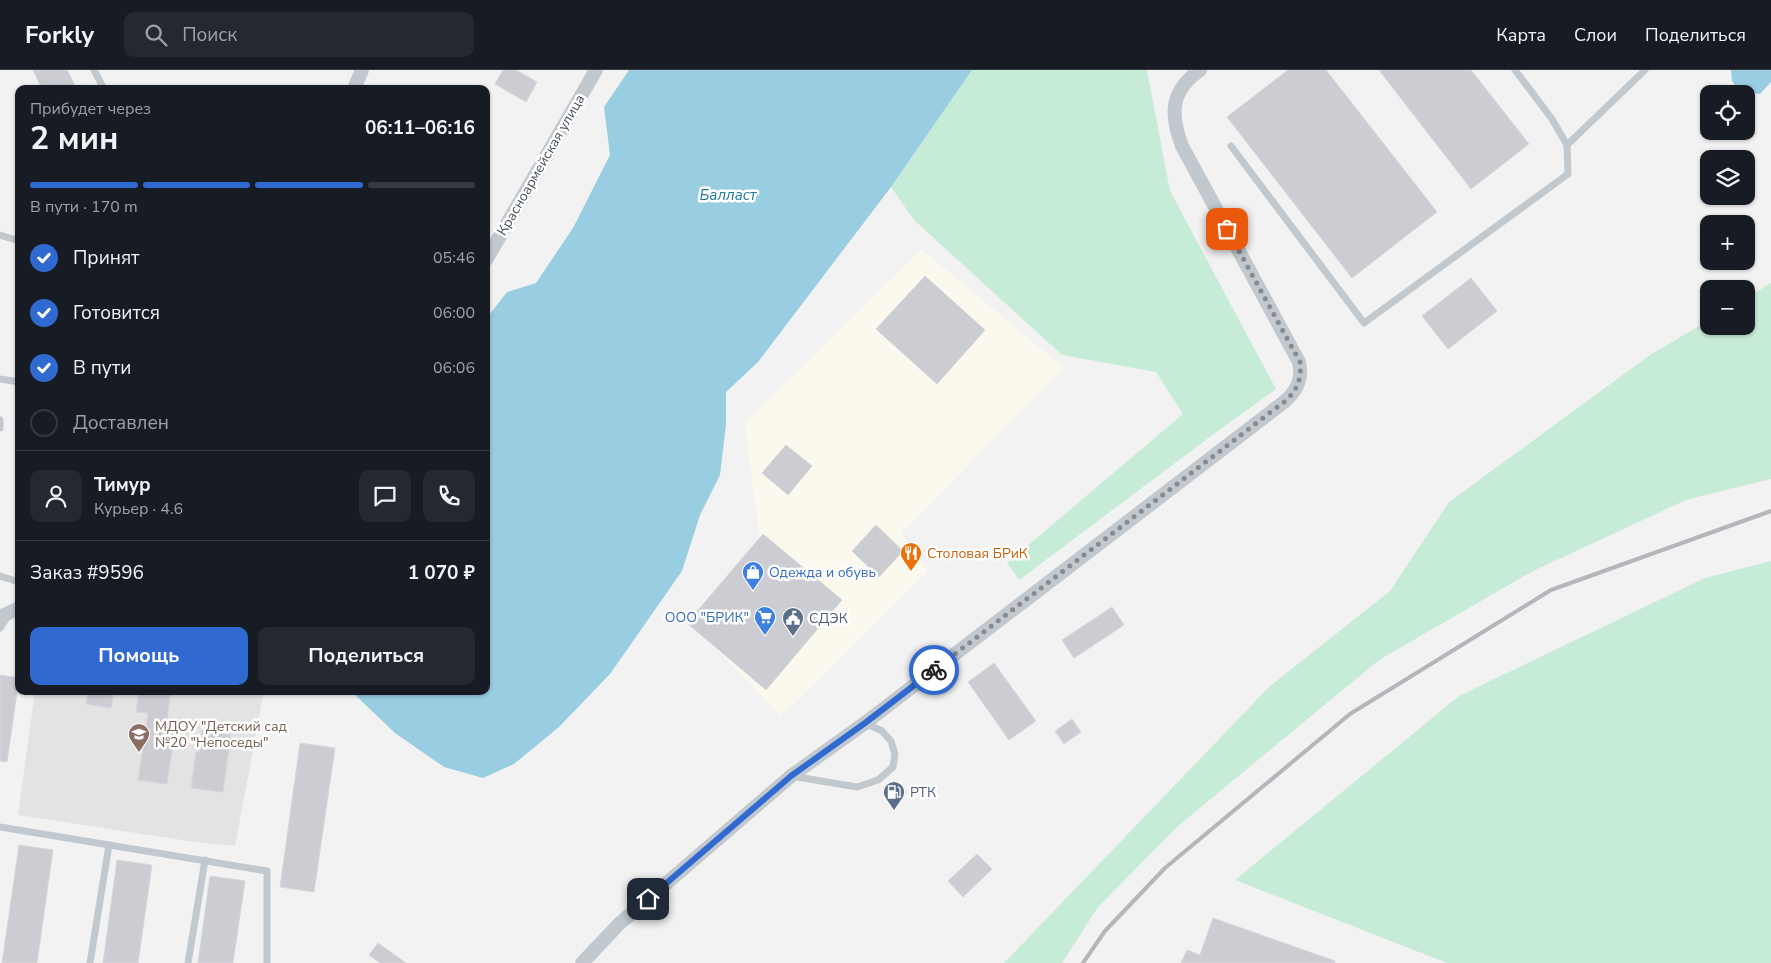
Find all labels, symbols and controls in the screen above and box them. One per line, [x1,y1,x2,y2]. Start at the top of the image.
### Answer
search box [124,12,474,57]
text: Forkly [25,19,94,51]
icon: search [142,21,170,49]
text: Поиск [182,22,237,48]
text: Карта [1496,23,1546,47]
text: Слои [1574,23,1617,47]
text: Поделиться [1645,23,1746,47]
map controls [1700,85,1755,335]
button: locate [1700,85,1755,140]
street label: Красноармейская улица [493,91,589,239]
text: Прибудет через [30,98,151,120]
text: 06:11–06:16 [365,115,475,141]
text: 2 мин [30,117,119,160]
button: layers [1700,150,1755,205]
water label: Балласт [699,185,758,205]
text: В пути · 170 m [30,196,138,218]
pin [1206,208,1248,250]
icon: bag [1213,215,1241,243]
button: + [1700,215,1755,270]
icon: check [30,244,58,272]
text: Принят [73,245,140,271]
text: 05:46 [433,247,475,269]
button: − [1700,280,1755,335]
icon: check [30,299,58,327]
text: Готовится [73,300,160,326]
text: 06:00 [433,302,475,324]
icon: check [30,354,58,382]
text: В пути [73,355,131,381]
text: 06:06 [433,357,475,379]
text: Доставлен [73,410,169,436]
button: person [30,470,82,522]
button: chat [359,470,411,522]
button: phone [423,470,475,522]
text: Тимур [94,472,151,498]
text: Курьер · 4.6 [94,498,183,520]
restaurant icon: Столовая БРиК [899,541,923,572]
place label: Столовая БРиК [927,544,1028,563]
text: Заказ #9596 [30,560,144,586]
text: 1 070 ₽ [408,560,475,586]
shop icon: Одежда и обувь [741,560,765,591]
place label: Одежда и обувь [769,563,876,582]
supermarket icon: ООО "БРИК" [753,605,777,636]
public building icon: СДЭК [781,606,805,637]
place label: ООО "БРИК" [665,608,749,627]
place label: СДЭК [809,609,848,628]
button: Помощь [30,627,248,685]
button: Поделиться [258,627,475,685]
courier [909,645,959,695]
icon: bike [920,656,948,684]
place label: МДОУ "Детский сад №20 "Непоседы" [155,717,287,752]
school or university icon: МДОУ "Детский сад №20 "Непоседы" [127,722,151,753]
fuel station icon: РТК [882,780,906,811]
place label: РТК [910,783,936,802]
pin [627,878,669,920]
icon: home [634,885,662,913]

